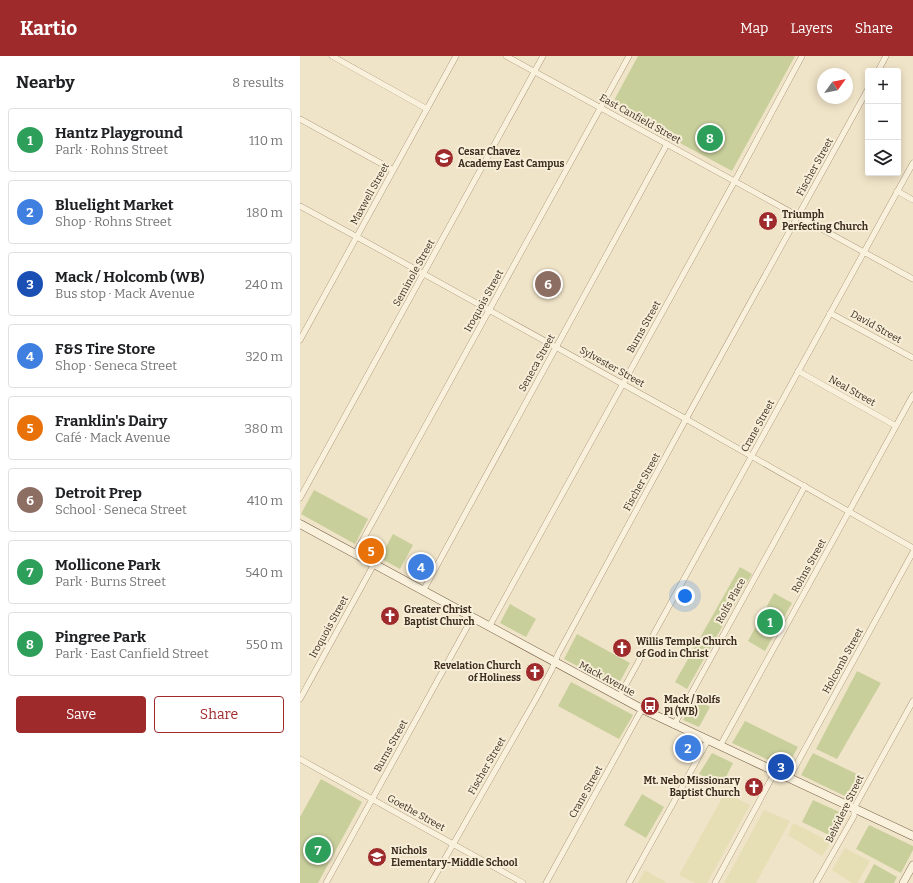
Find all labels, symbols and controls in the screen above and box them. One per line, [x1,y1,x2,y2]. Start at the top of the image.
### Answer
text: Kartio [20,17,77,40]
text: Map [740,20,768,37]
text: Layers [790,20,833,37]
text: Share [855,20,893,37]
north arrow [817,68,853,104]
map controls [865,68,901,176]
button: + [865,68,901,104]
text: Nearby [16,72,75,93]
text: 8 results [232,75,284,90]
street label: East Canfield Street [597,92,683,146]
button: − [865,104,901,140]
pin: 8 [697,123,723,153]
text: Hantz Playground [55,124,183,142]
text: 1 [27,133,33,148]
text: 110 m [249,133,283,148]
street label: Fischer Street [794,136,836,198]
button: layers [865,140,901,176]
text: Park · Rohns Street [55,142,168,157]
place label: Cesar Chavez Academy East Campus [458,146,565,170]
school or university icon: Cesar Chavez Academy East Campus [433,147,455,169]
street label: Maxwell Street [348,161,392,227]
text: Bluelight Market [55,196,174,214]
text: 2 [26,205,34,220]
text: 180 m [247,205,283,220]
place label: Triumph Perfecting Church [782,209,869,233]
church icon: Triumph Perfecting Church [757,210,779,232]
text: Shop · Rohns Street [55,214,172,229]
street label: Seminole Street [391,237,437,309]
text: Mack / Holcomb (WB) [55,268,205,286]
street label: Iroquois Street [462,268,506,334]
pin: 6 [535,269,561,299]
text: 3 [26,277,34,292]
text: 240 m [245,277,283,292]
text: Bus stop · Mack Avenue [55,286,195,301]
street label: Burns Street [625,298,664,355]
street label: David Street [848,308,904,346]
street label: Seneca Street [516,332,558,394]
text: F&S Tire Store [55,340,155,358]
street label: Sylvester Street [577,344,647,390]
text: 4 [26,349,34,364]
text: 320 m [245,349,283,364]
text: Shop · Seneca Street [55,358,177,373]
street label: Neal Street [826,373,878,409]
street label: Crane Street [739,398,777,454]
text: Franklin's Dairy [55,412,167,430]
text: 5 [26,421,34,436]
text: 380 m [244,421,283,436]
text: Café · Mack Avenue [55,430,170,445]
street label: Fischer Street [621,451,663,513]
text: Detroit Prep [55,484,142,502]
text: 6 [26,493,34,508]
text: 410 m [247,493,283,508]
text: School · Seneca Street [55,502,187,517]
pin: 5 [358,536,384,566]
street label: Rohns Street [789,537,829,595]
pin: 4 [408,552,434,582]
text: Mollicone Park [55,556,160,574]
text: 7 [27,565,34,580]
text: 540 m [245,565,283,580]
text: Park · Burns Street [55,574,166,589]
street label: Rolfs Place [714,576,748,626]
your location [675,586,695,606]
street label: Iroquois Street [307,594,351,660]
place label: Greater Christ Baptist Church [404,604,475,628]
church icon: Greater Christ Baptist Church [379,605,401,627]
pin: 1 [757,607,783,637]
street label: Holcomb Street [820,626,866,696]
text: Pingree Park [55,628,146,646]
place label: Willis Temple Church of God in Christ [636,636,738,660]
text: 8 [26,637,34,652]
text: 550 m [246,637,283,652]
church icon: Willis Temple Church of God in Christ [611,637,633,659]
text: Park · East Canfield Street [55,646,209,661]
street label: Mack Avenue [577,659,637,699]
place label: Revelation Church of Holiness [434,660,522,684]
church icon: Revelation Church of Holiness [524,661,546,683]
place label: Mack / Rolfs Pl (WB) [664,694,720,718]
bus stop icon: Mack / Rolfs Pl (WB) [639,695,661,717]
button: Save [16,696,146,733]
button: Share [154,696,284,733]
street label: Burns Street [372,717,411,774]
pin: 2 [675,733,701,763]
street label: Fischer Street [466,735,509,797]
pin: 3 [768,752,794,782]
street label: Crane Street [567,764,605,820]
street label: Belvidere Street [823,773,867,845]
place label: Mt. Nebo Missionary Baptist Church [643,775,741,799]
church icon: Mt. Nebo Missionary Baptist Church [743,776,765,798]
street label: Goethe Street [385,792,447,834]
pin: 7 [305,835,331,865]
place label: Nichols Elementary-Middle School [391,845,518,869]
school or university icon: Nichols Elementary-Middle School [366,846,388,868]

